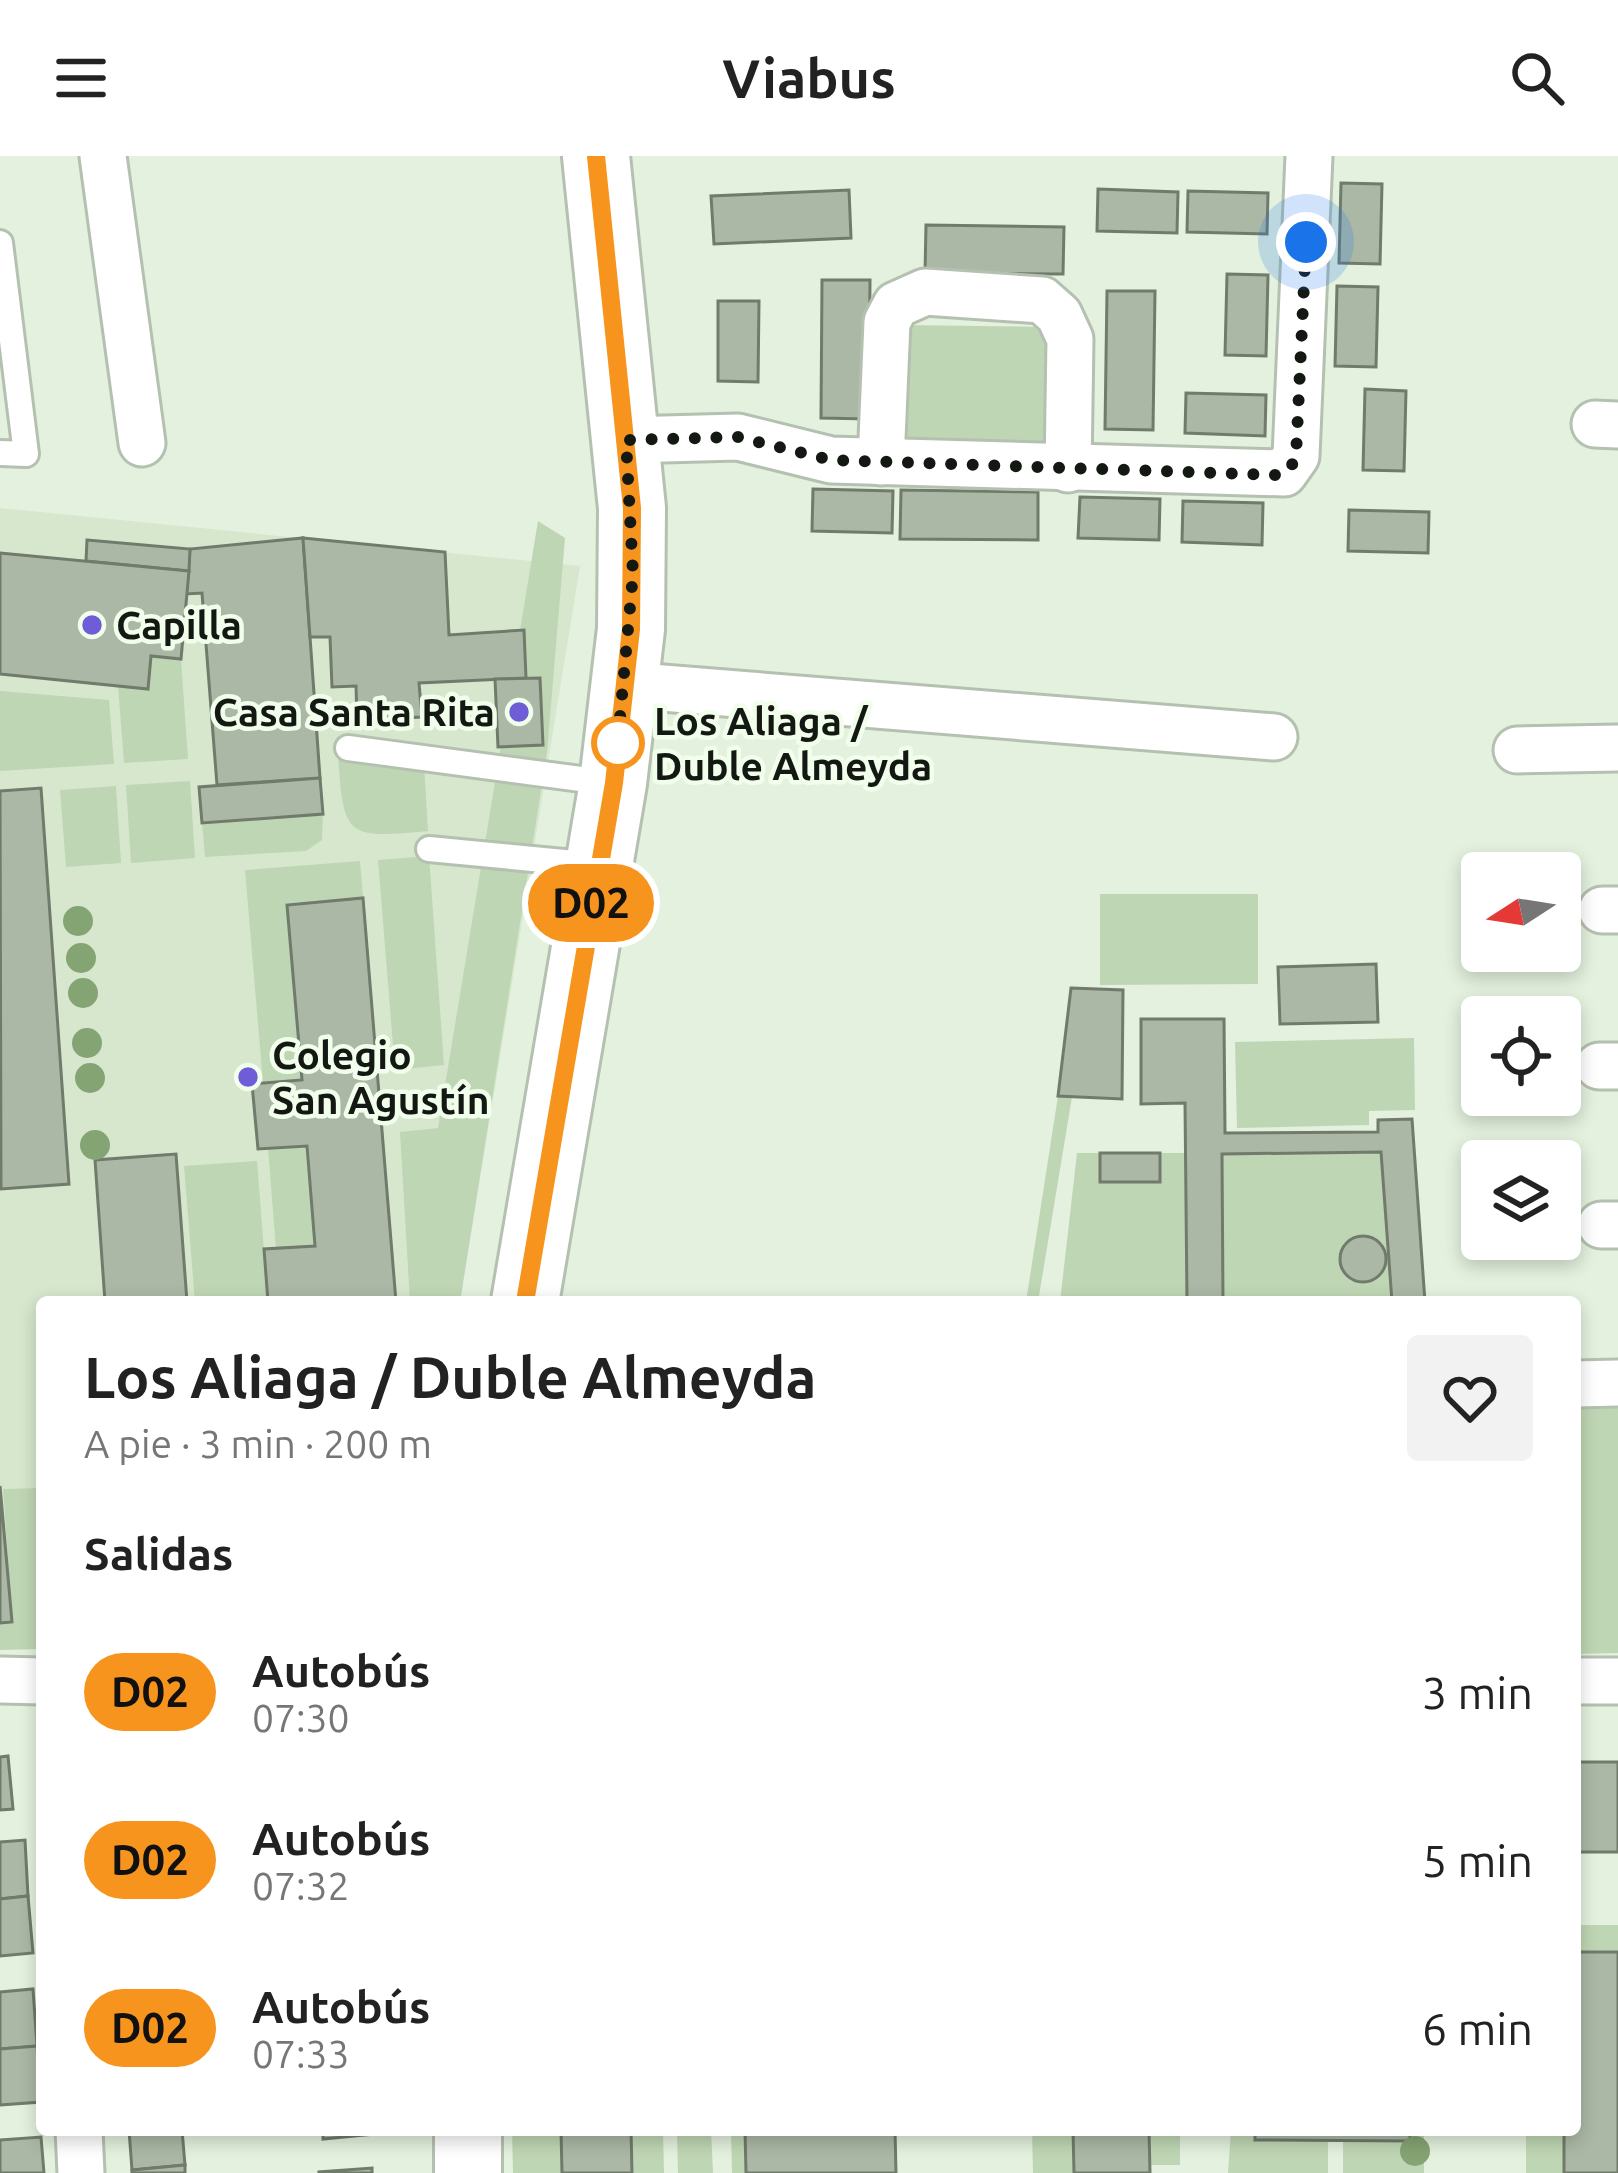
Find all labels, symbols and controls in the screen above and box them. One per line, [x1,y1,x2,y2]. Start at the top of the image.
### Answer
icon: menu [48,45,114,111]
icon: search [1504,45,1570,111]
text: Viabus [722,48,896,108]
your location [1276,212,1336,272]
place label: Capilla [116,603,242,646]
marker: Capilla [79,612,105,638]
place label: Casa Santa Rita [213,690,495,733]
marker: Casa Santa Rita [506,699,532,725]
place label: Los Aliaga / Duble Almeyda [654,699,932,787]
marker: Los Aliaga / Duble Almeyda [593,718,643,768]
north arrow [1461,852,1581,972]
map controls [1461,852,1581,1260]
line badge: D02 [522,864,660,942]
text: D02 [552,879,630,926]
button: locate [1461,996,1581,1116]
place label: Colegio San Agustín [272,1033,490,1121]
marker: Colegio San Agustín [235,1064,261,1090]
button: layers [1461,1140,1581,1260]
button: heart [1407,1335,1533,1461]
text: Los Aliaga / Duble Almeyda [84,1345,816,1409]
text: A pie · 3 min · 200 m [84,1422,432,1465]
text: Salidas [84,1528,233,1579]
text: Autobús [252,1645,430,1696]
text: 3 min [1422,1667,1533,1718]
text: D02 [111,1668,189,1715]
text: 07:30 [252,1696,350,1739]
text: Autobús [252,1813,430,1864]
text: 5 min [1422,1835,1533,1886]
text: D02 [111,1836,189,1883]
text: 07:32 [252,1864,350,1907]
text: Autobús [252,1981,430,2032]
text: 6 min [1422,2003,1533,2054]
text: D02 [111,2004,189,2051]
text: 07:33 [252,2032,350,2075]

